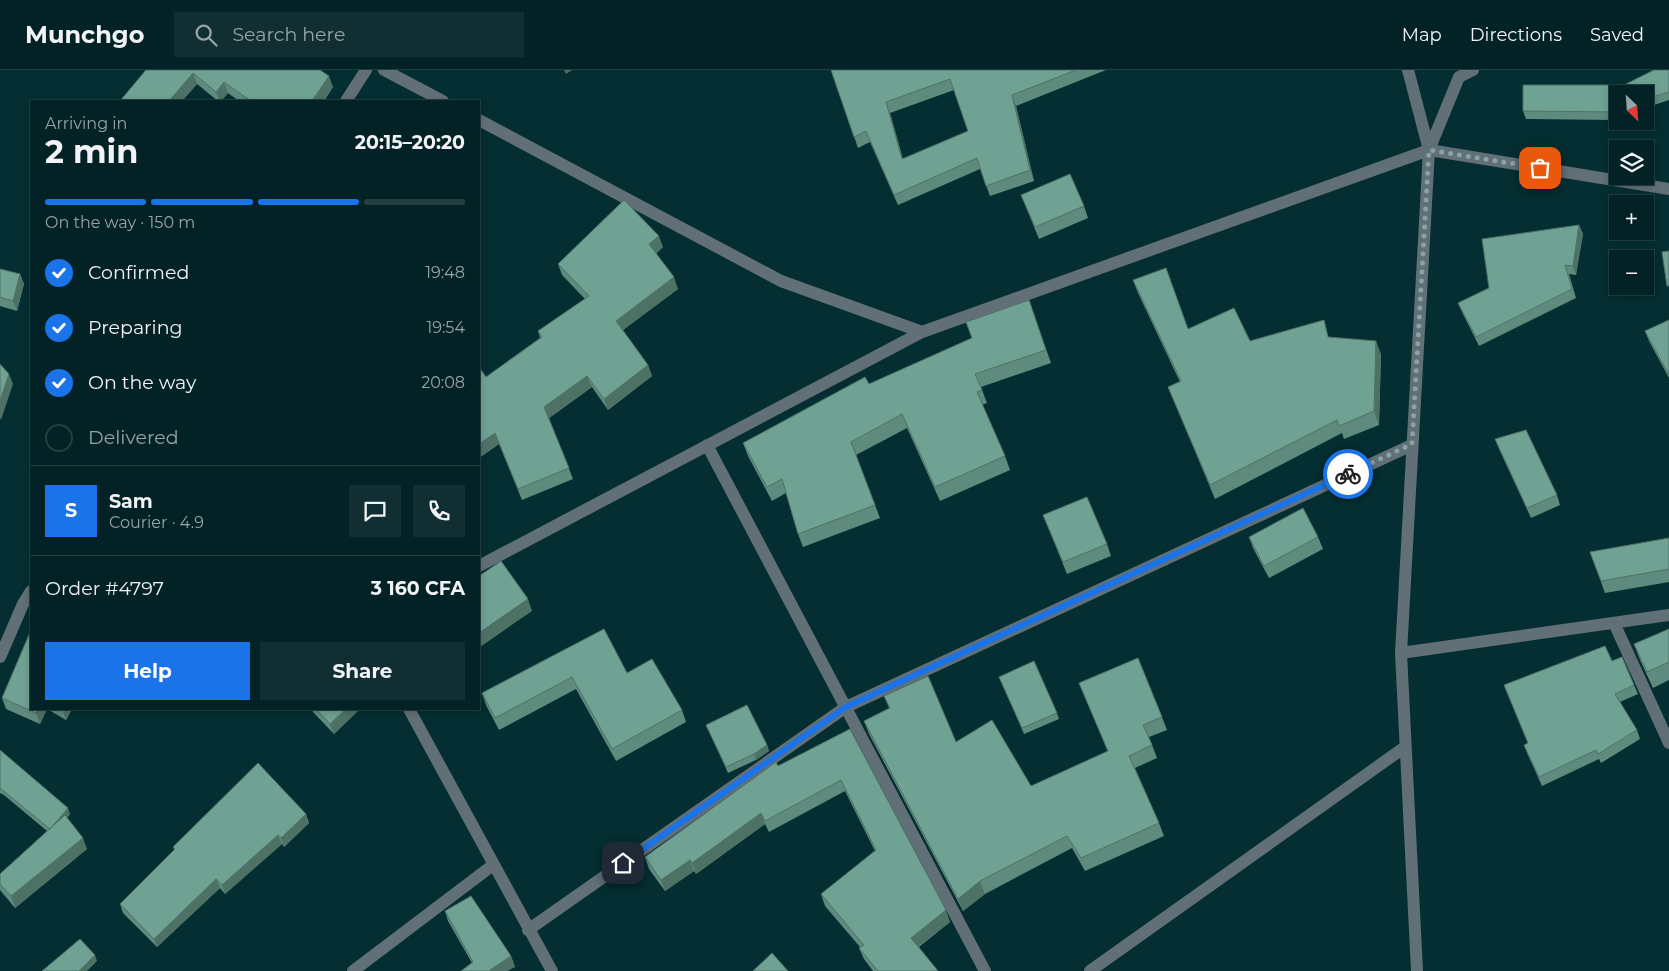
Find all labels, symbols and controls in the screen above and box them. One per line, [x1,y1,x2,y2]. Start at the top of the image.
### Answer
search box [174,12,524,57]
text: Munchgo [25,20,144,49]
icon: search [192,21,220,49]
text: Search here [232,23,345,46]
text: Map [1402,24,1442,46]
text: Directions [1470,24,1562,46]
text: Saved [1590,24,1644,46]
north arrow [1609,85,1654,130]
map controls [1609,85,1654,295]
text: Arriving in [45,114,127,133]
text: 20:15–20:20 [355,131,465,154]
text: 2 min [45,132,138,171]
button: layers [1609,140,1654,185]
pin [1519,147,1561,189]
icon: bag [1526,154,1554,182]
button: + [1609,195,1654,240]
text: On the way · 150 m [45,213,195,232]
button: − [1609,250,1654,295]
icon: check [45,259,73,287]
text: Confirmed [88,261,189,284]
text: 19:48 [425,263,465,282]
icon: check [45,314,73,342]
text: Preparing [88,316,183,339]
text: 19:54 [426,318,465,337]
icon: check [45,369,73,397]
text: On the way [88,371,196,394]
text: 20:08 [421,373,465,392]
text: Delivered [88,426,179,449]
courier [1323,449,1373,499]
icon: bike [1334,460,1362,488]
button: chat [349,485,401,537]
button: phone [413,485,465,537]
text: Sam [109,490,153,513]
text: S [65,499,77,522]
text: Courier · 4.9 [109,513,204,532]
text: Order #4797 [45,577,164,600]
text: 3 160 CFA [371,577,465,600]
button: Help [45,642,250,700]
button: Share [260,642,465,700]
pin [602,842,644,884]
icon: home [609,849,637,877]

